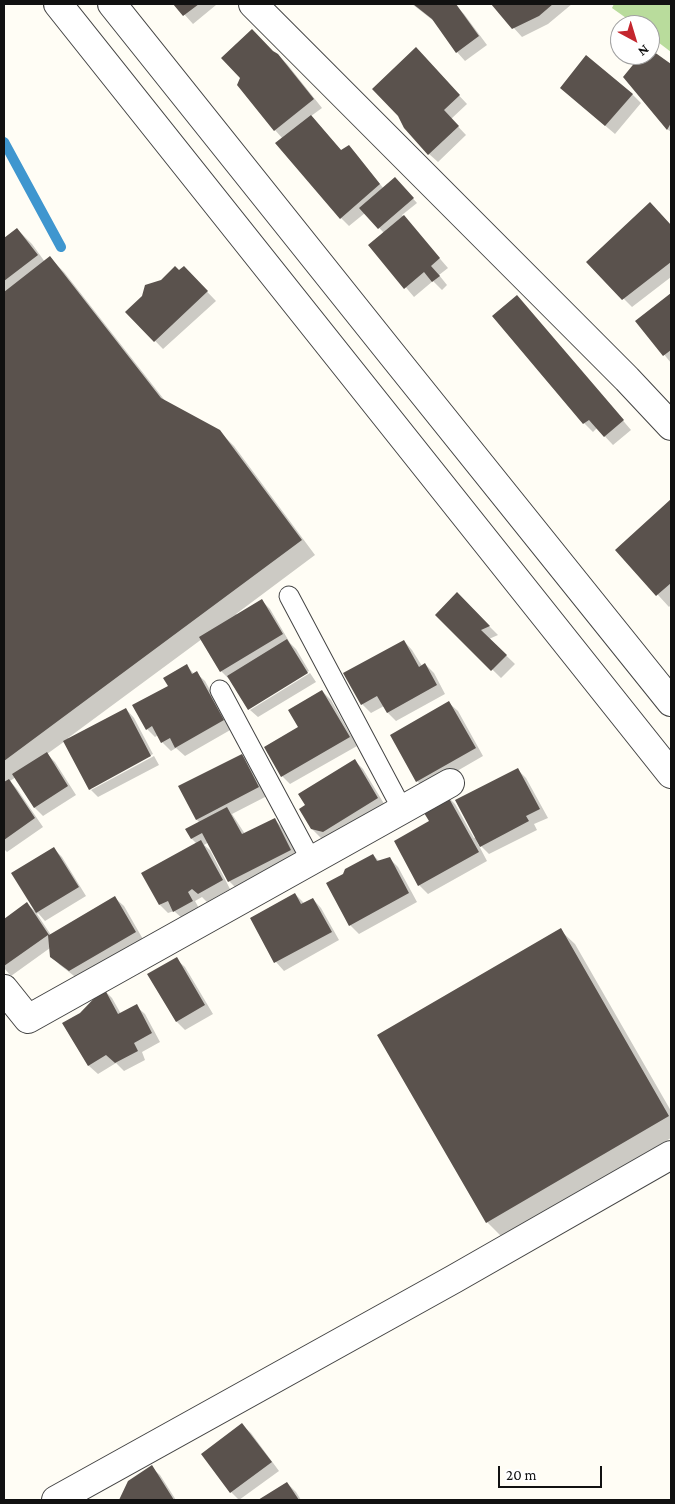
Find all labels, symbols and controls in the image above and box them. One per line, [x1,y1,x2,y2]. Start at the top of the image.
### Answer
north arrow [610,15,660,65]
text: N [635,42,653,60]
scale bar [500,1456,604,1488]
text: 20 m [506,1467,537,1483]

